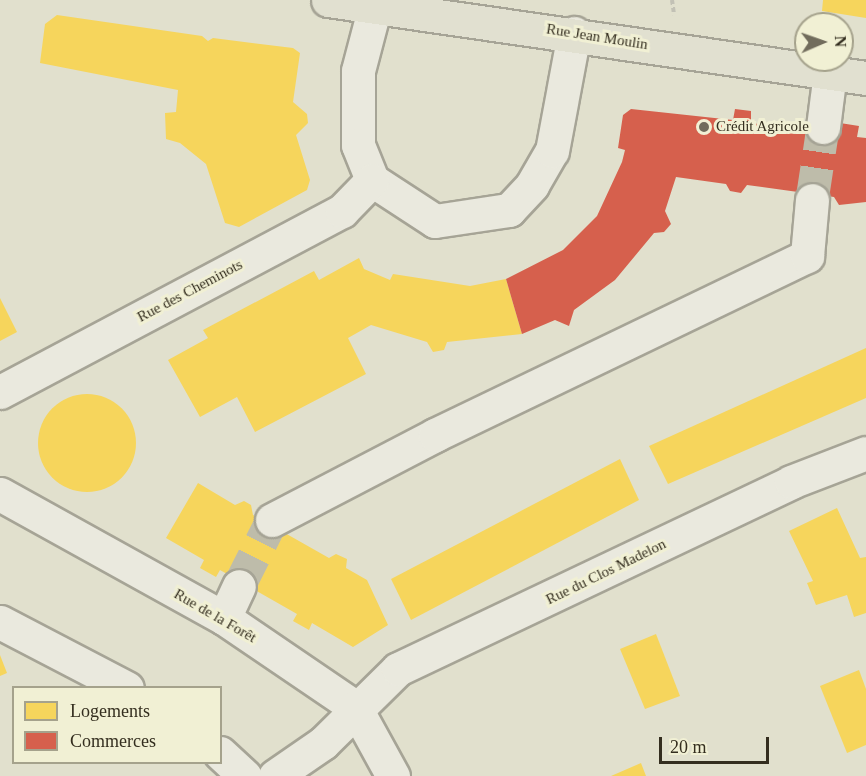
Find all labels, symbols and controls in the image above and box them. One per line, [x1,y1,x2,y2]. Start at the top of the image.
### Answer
north arrow [794,12,854,72]
street label: Rue Jean Moulin [545,20,649,54]
text: N [832,35,849,47]
place label: Crédit Agricole [716,118,810,136]
marker: Crédit Agricole [697,120,711,134]
street label: Rue des Cheminots [134,256,246,326]
street label: Rue du Clos Madelon [543,535,669,609]
street label: Rue de la Forêt [171,585,259,647]
legend [12,686,222,764]
text: Logements [70,701,150,721]
scale bar [662,725,772,763]
text: Commerces [70,731,156,751]
text: 20 m [670,737,707,757]

